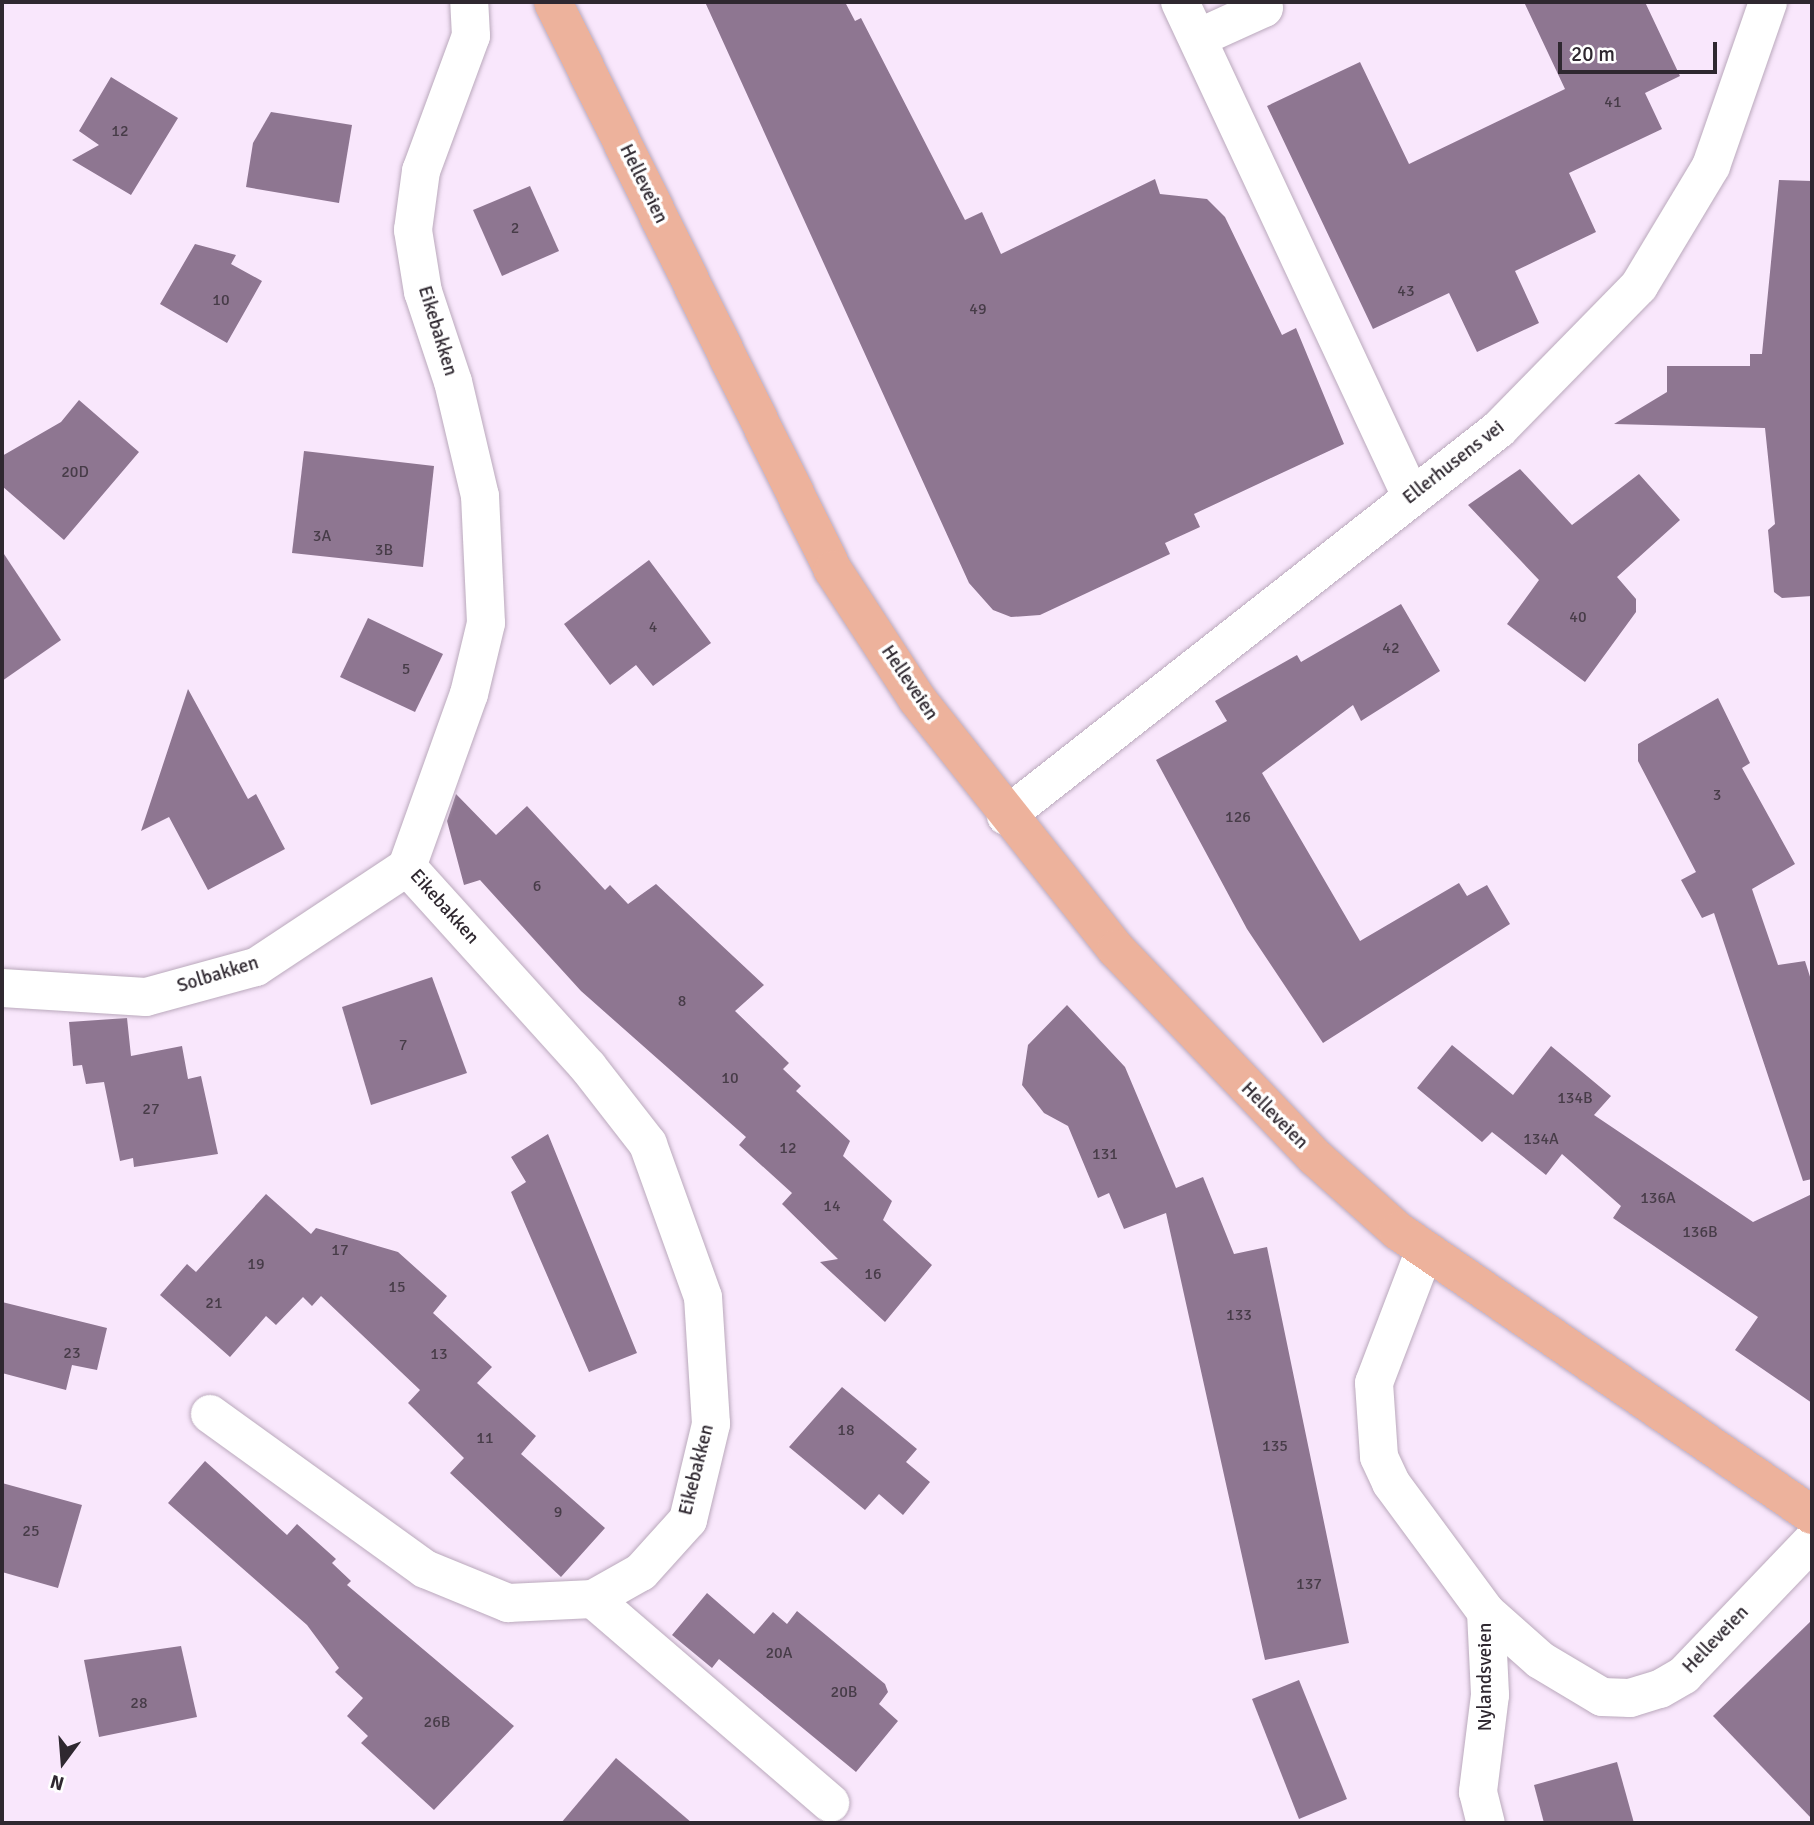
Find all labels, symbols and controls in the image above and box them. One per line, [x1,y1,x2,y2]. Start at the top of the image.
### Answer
scale bar [1562,28,1721,72]
text: 20 m [1571,41,1615,67]
house number: 41 [1604,92,1622,112]
house number: 12 [111,121,129,141]
street label: Helleveien [614,141,672,227]
house number: 2 [511,218,519,238]
house number: 43 [1397,281,1415,301]
street label: Eikebakken [413,283,461,379]
house number: 10 [212,290,230,310]
house number: 49 [969,299,987,319]
street label: Ellerhusens vei [1399,416,1509,510]
house number: 20D [61,462,89,482]
house number: 3A [313,526,331,546]
house number: 3B [375,540,393,560]
house number: 40 [1569,607,1587,627]
house number: 4 [649,617,657,637]
house number: 42 [1382,638,1400,658]
street label: Helleveien [876,641,942,725]
house number: 5 [402,659,410,679]
house number: 3 [1713,785,1721,805]
house number: 126 [1225,807,1251,827]
street label: Eikebakken [404,865,484,949]
house number: 6 [533,876,541,896]
street label: Solbakken [174,952,262,998]
house number: 8 [678,991,686,1011]
house number: 7 [399,1035,407,1055]
house number: 10 [721,1068,739,1088]
street label: Helleveien [1236,1078,1312,1154]
house number: 134B [1557,1088,1593,1108]
house number: 27 [142,1099,160,1119]
house number: 134A [1523,1129,1559,1149]
house number: 12 [779,1138,797,1158]
house number: 131 [1092,1144,1118,1164]
house number: 136A [1640,1188,1676,1208]
house number: 14 [823,1196,841,1216]
house number: 136B [1682,1222,1718,1242]
house number: 17 [331,1240,349,1260]
house number: 19 [247,1254,265,1274]
house number: 16 [864,1264,882,1284]
house number: 15 [388,1277,406,1297]
house number: 21 [205,1293,223,1313]
house number: 133 [1226,1305,1252,1325]
house number: 23 [63,1343,81,1363]
house number: 13 [430,1344,448,1364]
house number: 18 [837,1420,855,1440]
street label: Eikebakken [675,1422,719,1518]
house number: 11 [476,1428,494,1448]
house number: 135 [1262,1436,1288,1456]
house number: 9 [554,1502,562,1522]
house number: 25 [22,1521,40,1541]
house number: 137 [1296,1574,1322,1594]
street label: Helleveien [1678,1601,1754,1679]
street label: Nylandsveien [1475,1623,1497,1731]
house number: 20A [765,1643,793,1663]
house number: 20B [831,1682,857,1702]
house number: 28 [130,1693,148,1713]
house number: 26B [424,1712,450,1732]
north arrow [28,1727,98,1797]
text: N [48,1769,67,1796]

